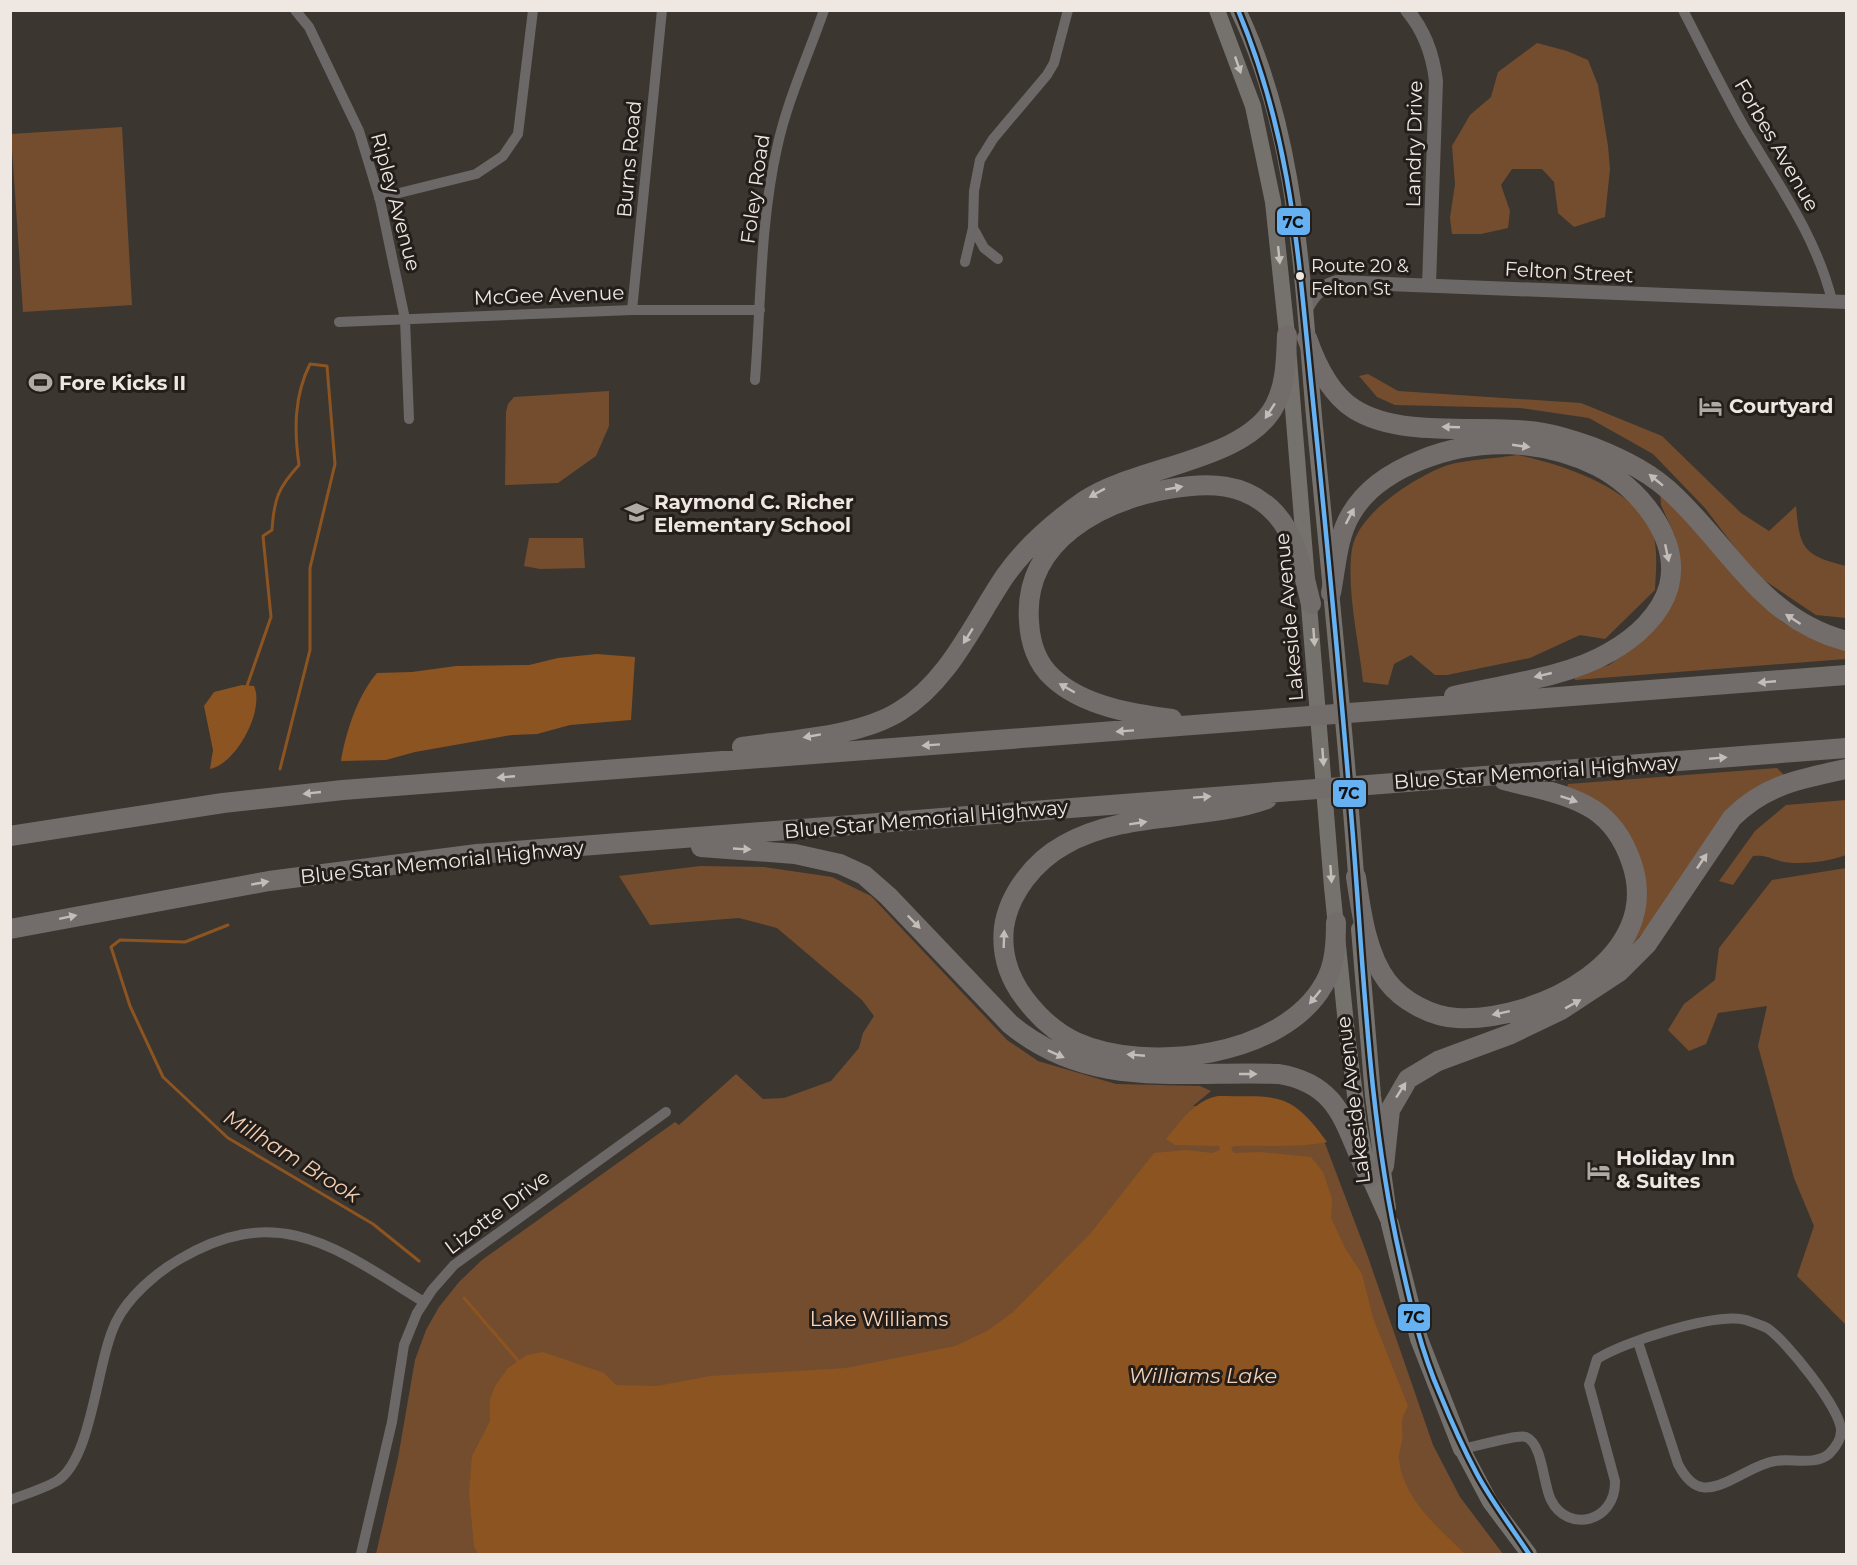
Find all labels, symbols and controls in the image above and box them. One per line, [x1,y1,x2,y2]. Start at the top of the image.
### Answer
one-way arrow [1234,56,1244,74]
street label: Forbes Avenue [1729,75,1825,215]
street label: Landry Drive [1401,80,1427,208]
street label: Burns Road [612,100,646,218]
street label: Ripley Avenue [366,130,426,274]
street label: Foley Road [735,133,775,245]
line badge: 7C [1276,207,1311,236]
text: 7C [1282,213,1304,232]
one-way arrow [1274,246,1284,265]
place label: Route 20 & Felton St [1311,255,1409,300]
street label: Felton Street [1504,257,1634,287]
marker: Route 20 & Felton St [1294,270,1306,282]
street label: McGee Avenue [473,280,625,310]
sports icon: Fore Kicks II [28,370,54,396]
place label: Fore Kicks II [59,371,186,395]
hotel icon: Courtyard [1698,393,1724,419]
place label: Courtyard [1729,394,1833,418]
one-way arrow [1265,403,1276,419]
one-way arrow [1442,423,1461,432]
one-way arrow [1512,441,1531,450]
one-way arrow [1648,474,1664,487]
one-way arrow [1165,483,1184,492]
one-way arrow [1089,488,1106,498]
place label: Raymond C. Richer Elementary School [654,490,854,537]
school or university icon: Raymond C. Richer Elementary School [623,500,649,526]
one-way arrow [1345,508,1355,525]
street label: Lakeside Avenue [1270,532,1308,702]
one-way arrow [1663,544,1672,563]
one-way arrow [1785,613,1801,624]
one-way arrow [963,628,974,644]
one-way arrow [1309,628,1318,647]
one-way arrow [1534,671,1552,681]
one-way arrow [1758,678,1777,687]
one-way arrow [1059,684,1076,694]
one-way arrow [1116,726,1135,735]
one-way arrow [802,732,821,741]
one-way arrow [921,740,940,750]
one-way arrow [1318,747,1327,766]
street label: Blue Star Memorial Highway [1393,750,1679,794]
one-way arrow [1709,753,1728,763]
one-way arrow [497,772,516,782]
line badge: 7C [1332,779,1367,808]
text: 7C [1338,784,1360,803]
one-way arrow [302,788,321,798]
one-way arrow [1192,792,1211,802]
one-way arrow [1560,794,1578,804]
street label: Blue Star Memorial Highway [783,795,1069,843]
one-way arrow [1129,818,1148,827]
street label: Blue Star Memorial Highway [299,835,585,889]
one-way arrow [732,845,751,854]
one-way arrow [1696,854,1708,870]
one-way arrow [1327,865,1336,884]
one-way arrow [250,878,269,887]
one-way arrow [58,912,77,922]
one-way arrow [907,915,921,930]
one-way arrow [999,929,1008,948]
one-way arrow [1308,989,1321,1005]
one-way arrow [1565,999,1582,1009]
one-way arrow [1491,1009,1510,1018]
street label: Lakeside Avenue [1331,1015,1375,1185]
one-way arrow [1047,1049,1065,1059]
one-way arrow [1127,1050,1146,1060]
one-way arrow [1239,1069,1258,1078]
one-way arrow [1395,1082,1406,1098]
water label: Millham Brook [219,1104,366,1209]
place label: Holiday Inn & Suites [1616,1146,1735,1193]
hotel icon: Holiday Inn & Suites [1585,1157,1611,1183]
street label: Lizotte Drive [440,1165,554,1259]
line badge: 7C [1397,1303,1431,1332]
park label: Lake Williams [810,1307,949,1331]
text: 7C [1403,1308,1425,1327]
water label: Williams Lake [1129,1363,1277,1388]

